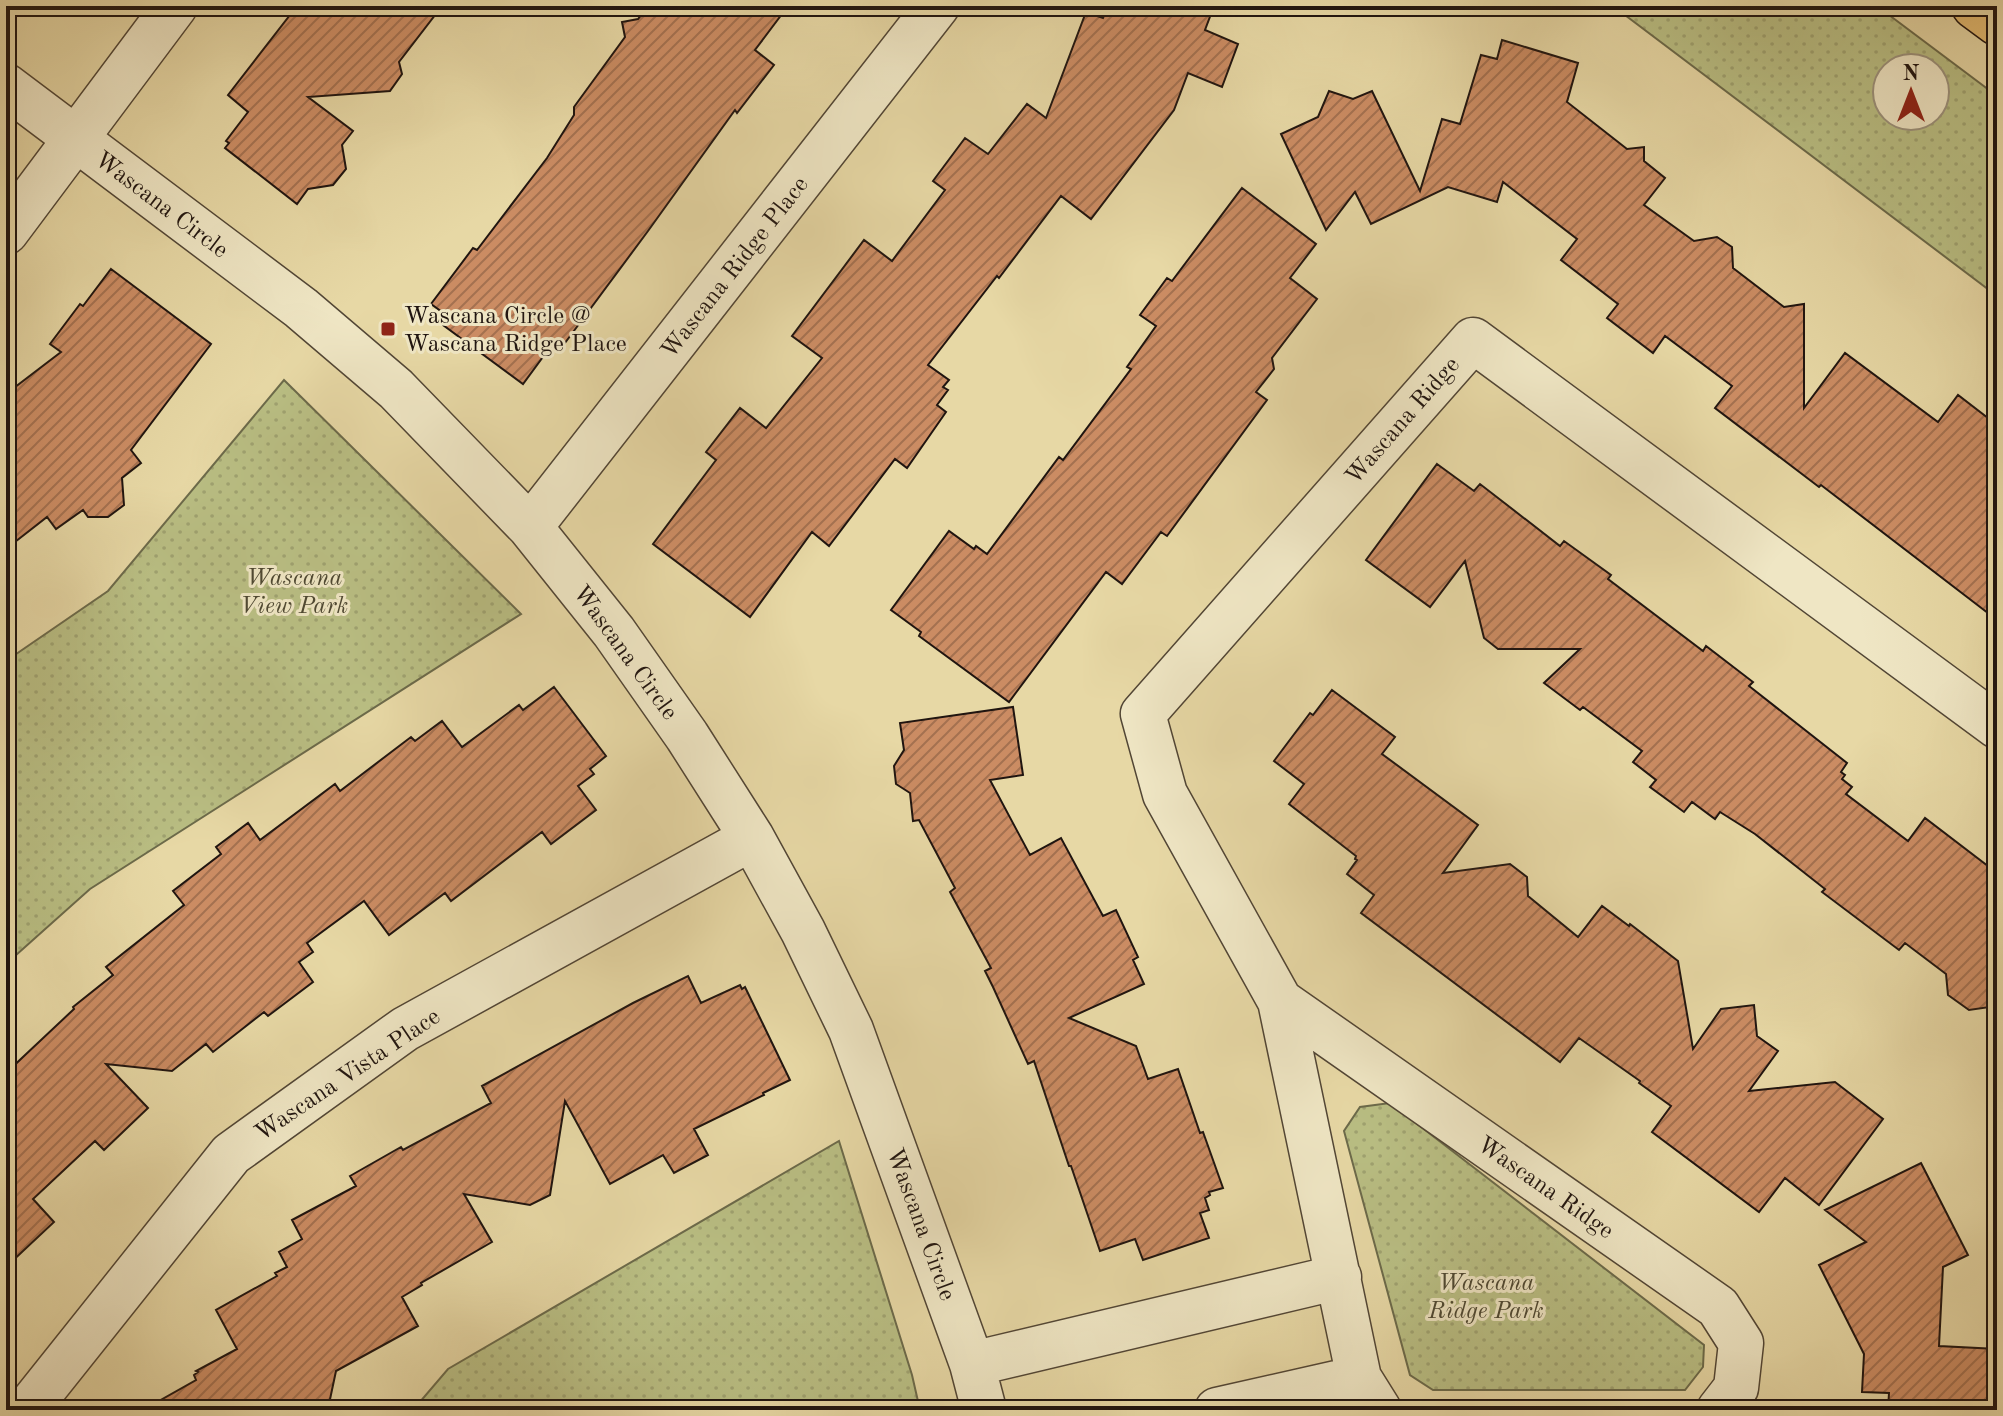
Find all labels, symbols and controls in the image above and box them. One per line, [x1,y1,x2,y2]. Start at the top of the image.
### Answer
north arrow [1871,52,1951,132]
text: N [1903,63,1920,85]
street label: Wascana Circle [90,148,232,263]
street label: Wascana Ridge Place [657,173,814,363]
place label: Wascana Circle @ Wascana Ridge Place [404,305,627,357]
marker: Wascana Circle @ Wascana Ridge Place [379,320,397,338]
street label: Wascana Ridge [1342,353,1465,490]
park label: Wascana View Park [240,567,348,619]
street label: Wascana Circle [568,581,681,725]
street label: Wascana Vista Place [251,1005,445,1146]
street label: Wascana Ridge [1472,1133,1617,1244]
street label: Wascana Circle [881,1145,959,1304]
park label: Wascana Ridge Park [1427,1272,1544,1324]

